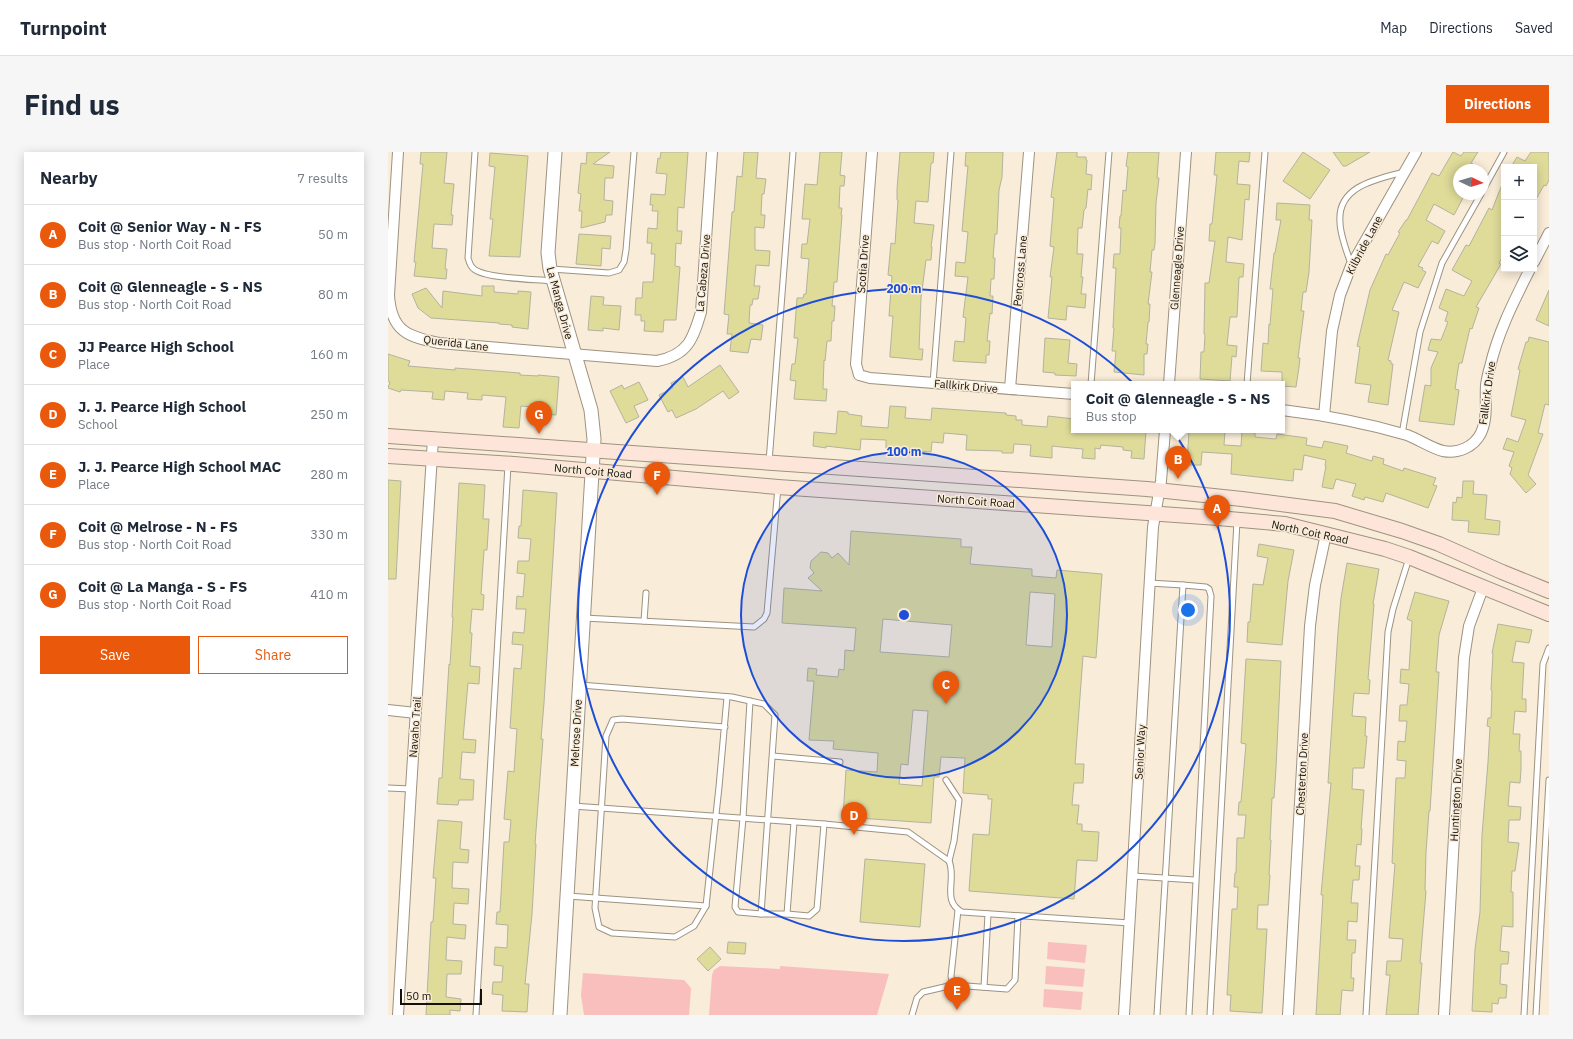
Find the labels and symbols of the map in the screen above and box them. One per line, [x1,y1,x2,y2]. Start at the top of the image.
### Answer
north arrow [1453,164,1489,200]
street label: Kilbride Lane [1343,213,1385,277]
street label: Glenneagle Drive [1167,226,1187,310]
street label: La Cabeza Drive [693,233,713,313]
street label: Scotia Drive [854,234,872,294]
street label: Pencross Lane [1010,235,1030,307]
street label: La Manga Drive [544,265,576,341]
text: 200 m [886,281,922,296]
street label: Querida Lane [423,332,489,354]
street label: Fallkirk Drive [1476,360,1498,426]
street label: Fallkirk Drive [933,376,999,396]
pin: G [526,401,552,434]
text: 100 m [886,444,922,459]
pin: B [1165,446,1191,479]
street label: North Coit Road [553,461,633,481]
pin: F [644,462,670,495]
street label: North Coit Road [936,491,1016,511]
pin: A [1204,495,1230,528]
street label: North Coit Road [1270,517,1350,547]
your location [1178,600,1198,620]
centre of rings [897,608,911,622]
pin: C [933,671,959,704]
street label: Navaho Trail [406,696,424,758]
street label: Melrose Drive [567,699,585,767]
street label: Senior Way [1132,724,1148,780]
street label: Chesterton Drive [1293,732,1311,816]
street label: Huntington Drive [1447,758,1465,842]
pin: D [841,802,867,835]
pin: E [944,977,970,1010]
scale bar [400,987,482,1006]

